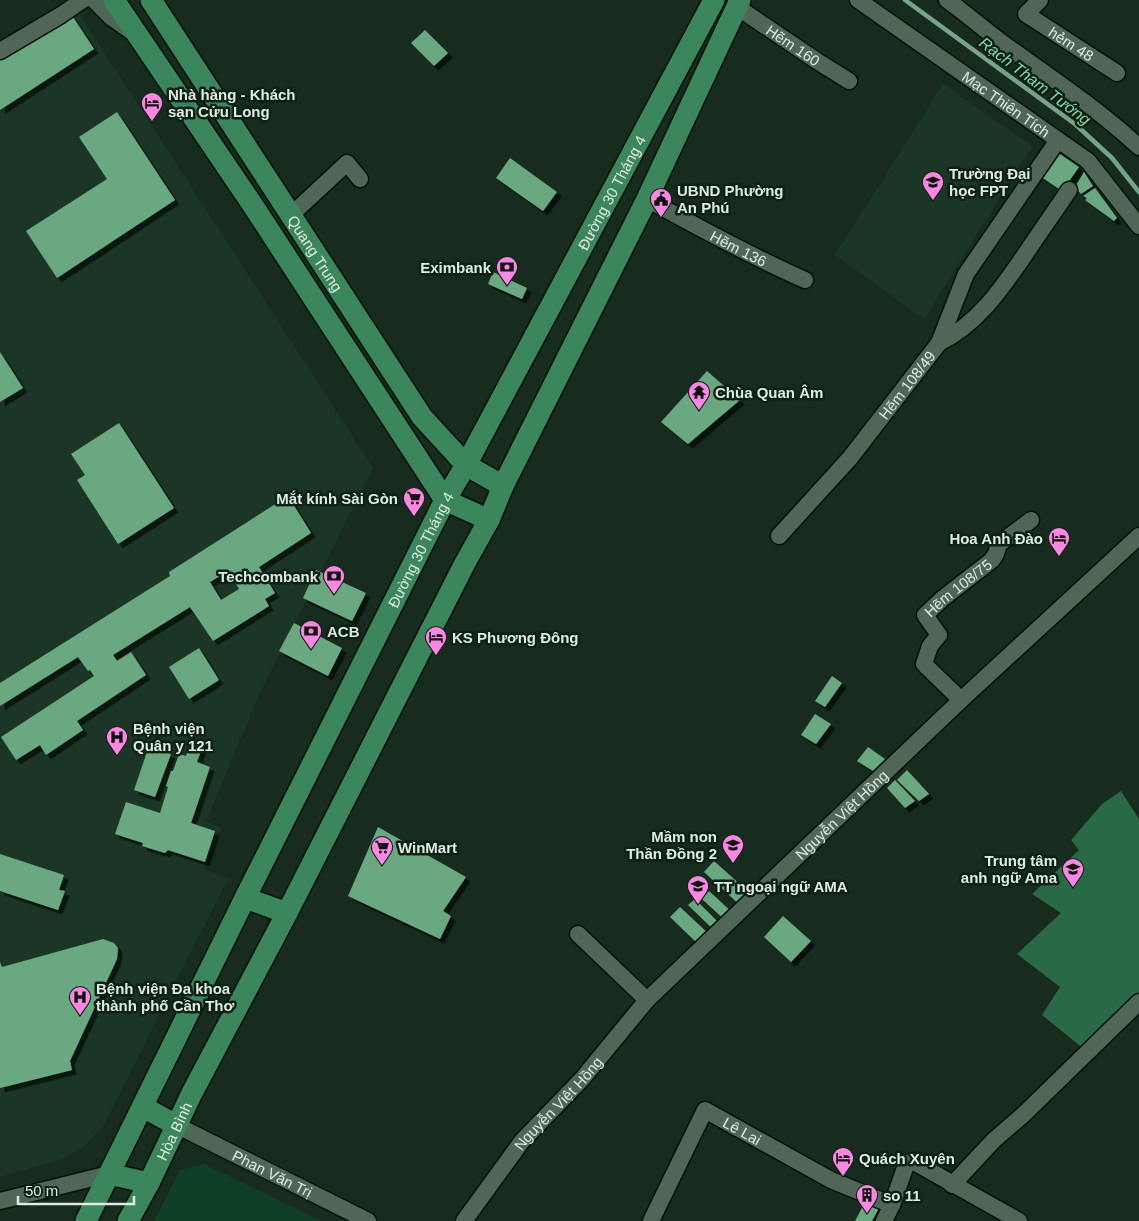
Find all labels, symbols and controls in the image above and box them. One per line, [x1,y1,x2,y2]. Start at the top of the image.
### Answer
street label: Hẽm 160 [763,21,823,69]
street label: hẻm 48 [1046,23,1097,64]
water label: Rạch Tham Tướng [976,34,1094,128]
street label: Mạc Thiên Tích [959,67,1053,140]
place label: Nhà hàng - Khách sạn Cửu Long [168,86,296,120]
hotel icon: Nhà hàng - Khách sạn Cửu Long [140,91,164,122]
street label: Đường 30 Tháng 4 [574,132,649,253]
place label: Trường Đại học FPT [949,165,1031,199]
school or university icon: Trường Đại học FPT [921,170,945,201]
place label: UBND Phường An Phú [677,182,784,216]
public building icon: UBND Phường An Phú [649,187,673,218]
street label: Quang Trung [285,212,347,295]
street label: Hẽm 136 [708,227,770,269]
bank icon: Eximbank [495,255,519,286]
place label: Eximbank [420,259,492,276]
street label: Hẽm 108/49 [875,347,938,422]
temple icon: Chùa Quan Âm [687,380,711,411]
place label: Chùa Quan Âm [715,384,823,401]
supermarket icon: Mắt kính Sài Gòn [402,486,426,517]
street label: Đường 30 Tháng 4 [384,489,457,610]
place label: Mắt kính Sài Gòn [276,490,398,507]
hotel icon: Hoa Anh Đào [1047,526,1071,557]
place label: Hoa Anh Đào [949,530,1043,547]
street label: Hẽm 108/75 [921,555,995,620]
bank icon: Techcombank [322,564,346,595]
place label: Techcombank [218,568,319,585]
bank icon: ACB [299,619,323,650]
place label: ACB [327,623,360,640]
hotel icon: KS Phương Đông [424,625,448,656]
place label: KS Phương Đông [452,629,579,646]
place label: Bệnh viện Quân y 121 [133,720,213,754]
hospital icon: Bệnh viện Quân y 121 [105,725,129,756]
street label: Nguyễn Việt Hồng [791,766,891,863]
place label: Mầm non Thần Đồng 2 [626,828,717,862]
school or university icon: Mầm non Thần Đồng 2 [721,833,745,864]
supermarket icon: WinMart [370,835,394,866]
place label: WinMart [398,839,457,856]
place label: Trung tâm anh ngữ Ama [961,852,1058,886]
school or university icon: Trung tâm anh ngữ Ama [1061,857,1085,888]
school or university icon: TT ngoại ngữ AMA [686,874,710,905]
place label: TT ngoại ngữ AMA [714,878,848,895]
place label: Bệnh viện Đa khoa thành phố Cần Thơ [96,980,234,1014]
hospital icon: Bệnh viện Đa khoa thành phố Cần Thơ [68,985,92,1016]
street label: Nguyễn Việt Hồng [510,1053,606,1153]
street label: Hòa Bình [153,1099,195,1163]
street label: Lê Lai [720,1113,764,1148]
street label: Phan Văn Trị [230,1146,315,1200]
hotel icon: Quách Xuyên [831,1146,855,1177]
place label: Quách Xuyên [859,1150,955,1167]
scale bar [18,1174,134,1206]
text: 50 m [25,1182,58,1199]
building icon: so 11 [855,1183,879,1214]
place label: so 11 [883,1187,921,1204]

